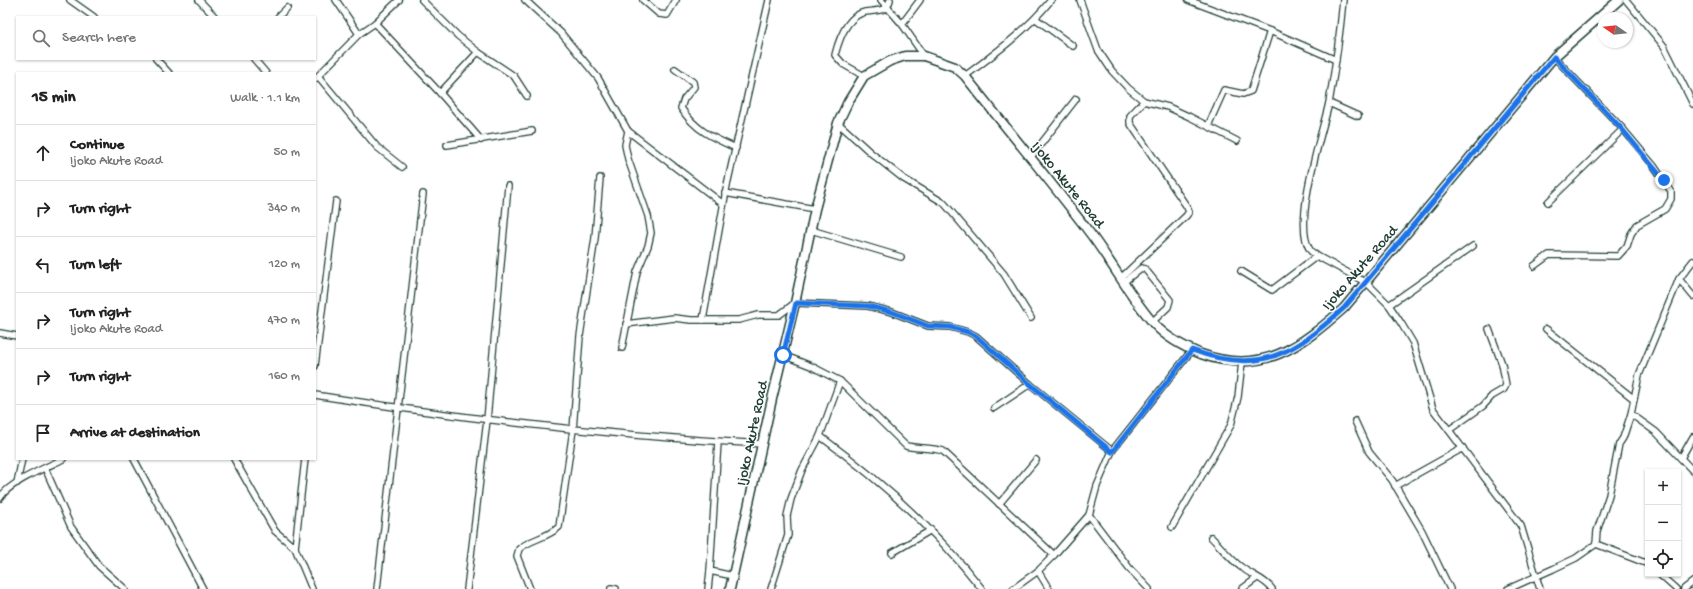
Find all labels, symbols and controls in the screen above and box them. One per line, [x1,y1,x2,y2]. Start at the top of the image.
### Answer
north arrow [1597,12,1633,48]
search box [16,16,316,60]
icon: search [30,27,52,49]
text: Search here [62,29,136,47]
text: 15 min [32,88,76,108]
text: Walk · 1.1 km [230,91,300,106]
text: Continue [70,136,124,154]
street label: Ijoko Akute Road [1027,138,1109,233]
icon: ahead [32,142,54,164]
text: 50 m [273,145,300,160]
text: Ijoko Akute Road [70,154,162,169]
route end [1655,171,1673,189]
icon: right [32,198,54,220]
text: Turn right [70,200,130,218]
text: 340 m [267,201,300,216]
street label: Ijoko Akute Road [1319,221,1403,314]
icon: left [32,254,54,276]
text: Turn left [70,256,121,274]
text: 120 m [269,257,300,272]
text: Turn right [70,304,130,322]
icon: right [32,310,54,332]
text: 470 m [267,313,300,328]
text: Ijoko Akute Road [70,322,162,337]
route start [774,346,792,364]
icon: right [32,366,54,388]
text: Turn right [70,368,130,386]
text: 160 m [268,369,300,384]
street label: Ijoko Akute Road [733,378,773,487]
icon: arrive [32,422,54,444]
text: Arrive at destination [70,424,200,442]
map controls [1645,469,1681,577]
button: + [1645,469,1681,505]
button: − [1645,505,1681,541]
button: locate [1645,541,1681,577]

